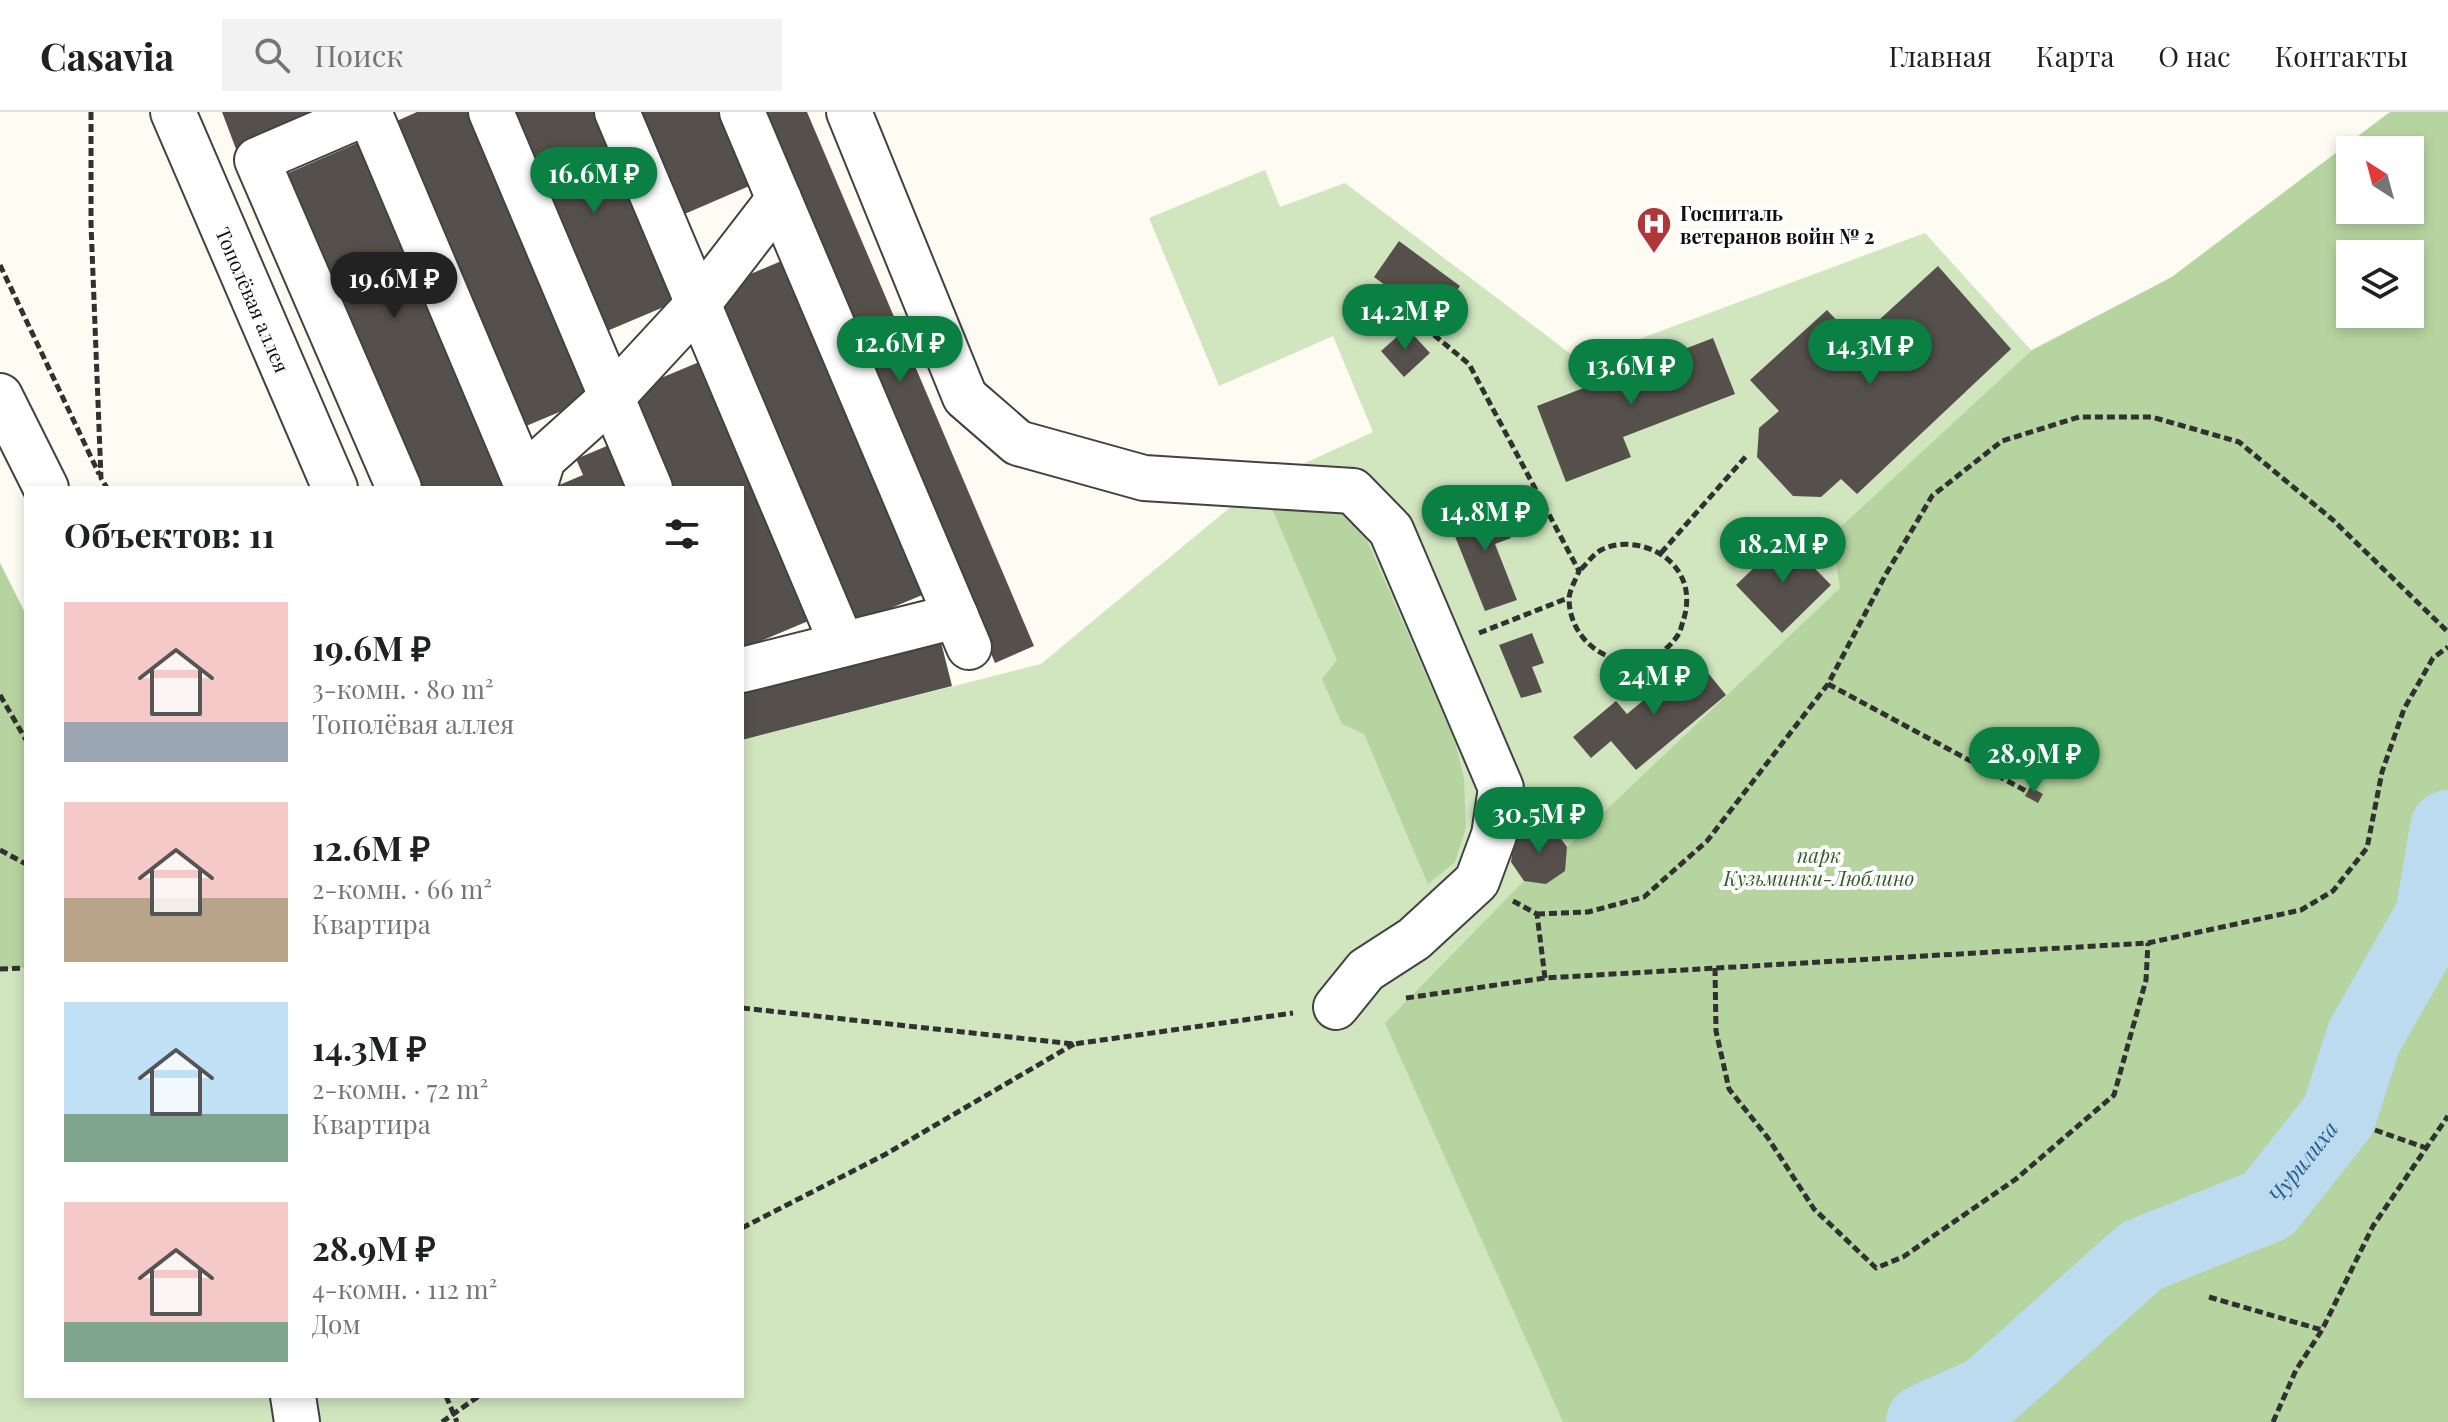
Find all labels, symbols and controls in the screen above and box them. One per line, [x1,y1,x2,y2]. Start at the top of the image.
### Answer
search box [222,19,782,91]
text: Casavia [40,30,174,81]
icon: search [250,33,294,77]
text: Поиск [314,35,403,75]
text: Главная [1889,37,1992,74]
text: Карта [2036,37,2114,74]
text: О нас [2158,37,2231,74]
text: Контакты [2275,37,2408,74]
north arrow [2336,136,2424,224]
map controls [2336,136,2424,328]
pin: 16.6M ₽ [520,147,668,215]
text: 16.6M ₽ [548,155,640,190]
place label: Госпиталь ветеранов войн № 2 [1680,199,1875,249]
hospital icon: Госпиталь ветеранов войн № 2 [1635,205,1673,255]
street label: Тополёвая аллея [211,222,297,376]
button: layers [2336,240,2424,328]
pin: 19.6M ₽ [320,252,468,320]
text: 19.6M ₽ [348,260,440,295]
pin: 14.2M ₽ [1331,284,1479,352]
text: 14.2M ₽ [1360,292,1450,327]
pin: 12.6M ₽ [826,316,974,384]
pin: 14.3M ₽ [1796,319,1944,387]
text: 12.6M ₽ [855,324,945,359]
text: 14.3M ₽ [1826,327,1914,362]
pin: 13.6M ₽ [1557,339,1705,407]
text: 13.6M ₽ [1586,347,1676,382]
pin: 14.8M ₽ [1411,485,1559,553]
text: 14.8M ₽ [1440,493,1530,528]
text: Объектов: 11 [64,511,275,557]
icon: filters [660,512,704,556]
pin: 18.2M ₽ [1709,517,1857,585]
text: 18.2M ₽ [1738,525,1828,560]
text: 19.6M ₽ [312,624,431,670]
icon: home [128,634,224,730]
pin: 24M ₽ [1598,649,1710,717]
text: 24M ₽ [1618,657,1690,692]
text: 3-комн. · 80 m² [312,671,494,706]
text: Тополёвая аллея [312,706,514,741]
pin: 28.9M ₽ [1960,727,2108,795]
text: 28.9M ₽ [1987,735,2081,770]
pin: 30.5M ₽ [1465,787,1613,855]
text: 30.5M ₽ [1492,795,1586,830]
text: 12.6M ₽ [312,824,430,870]
icon: home [128,834,224,930]
park label: парк Кузьминки-Люблино [1723,841,1914,891]
text: 2-комн. · 66 m² [312,871,492,906]
text: Квартира [312,906,431,941]
text: 14.3M ₽ [312,1024,427,1070]
icon: home [128,1034,224,1130]
text: 2-комн. · 72 m² [312,1071,488,1106]
text: Квартира [312,1106,431,1141]
water label: Чурилиха [2261,1114,2344,1209]
text: 28.9M ₽ [312,1224,436,1270]
icon: home [128,1234,224,1330]
text: 4-комн. · 112 m² [312,1271,497,1306]
text: Дом [312,1306,361,1341]

